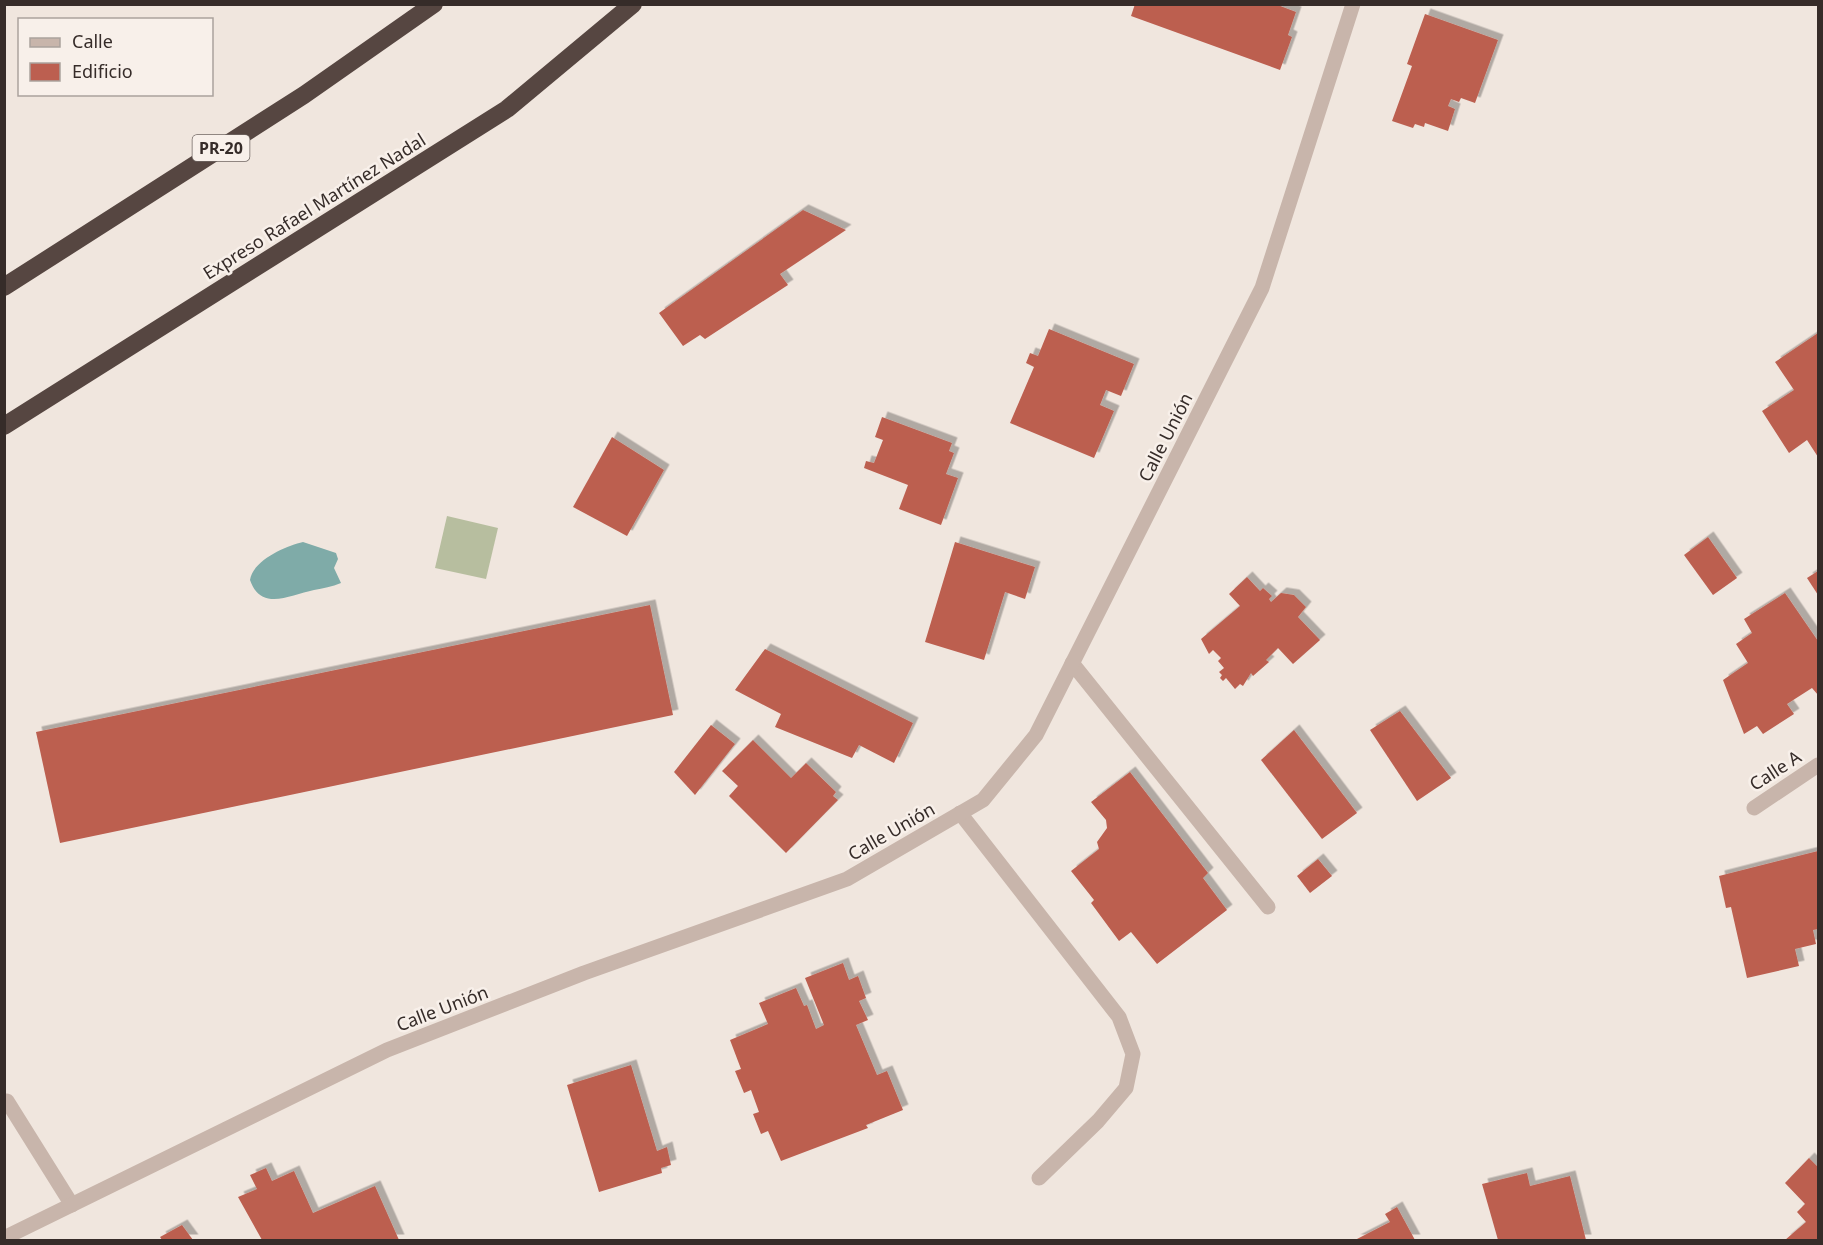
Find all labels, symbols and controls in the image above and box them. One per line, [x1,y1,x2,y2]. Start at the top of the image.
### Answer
legend [18,18,213,96]
text: Calle [72,29,113,53]
text: Edificio [72,59,133,83]
street label: Expreso Rafael Martínez Nadal [198,127,430,285]
road number: PR-20 [192,135,250,161]
street label: Calle Unión [1132,389,1198,485]
street label: Calle A [1745,744,1806,796]
street label: Calle Unión [843,796,939,866]
street label: Calle Unión [393,979,491,1037]

